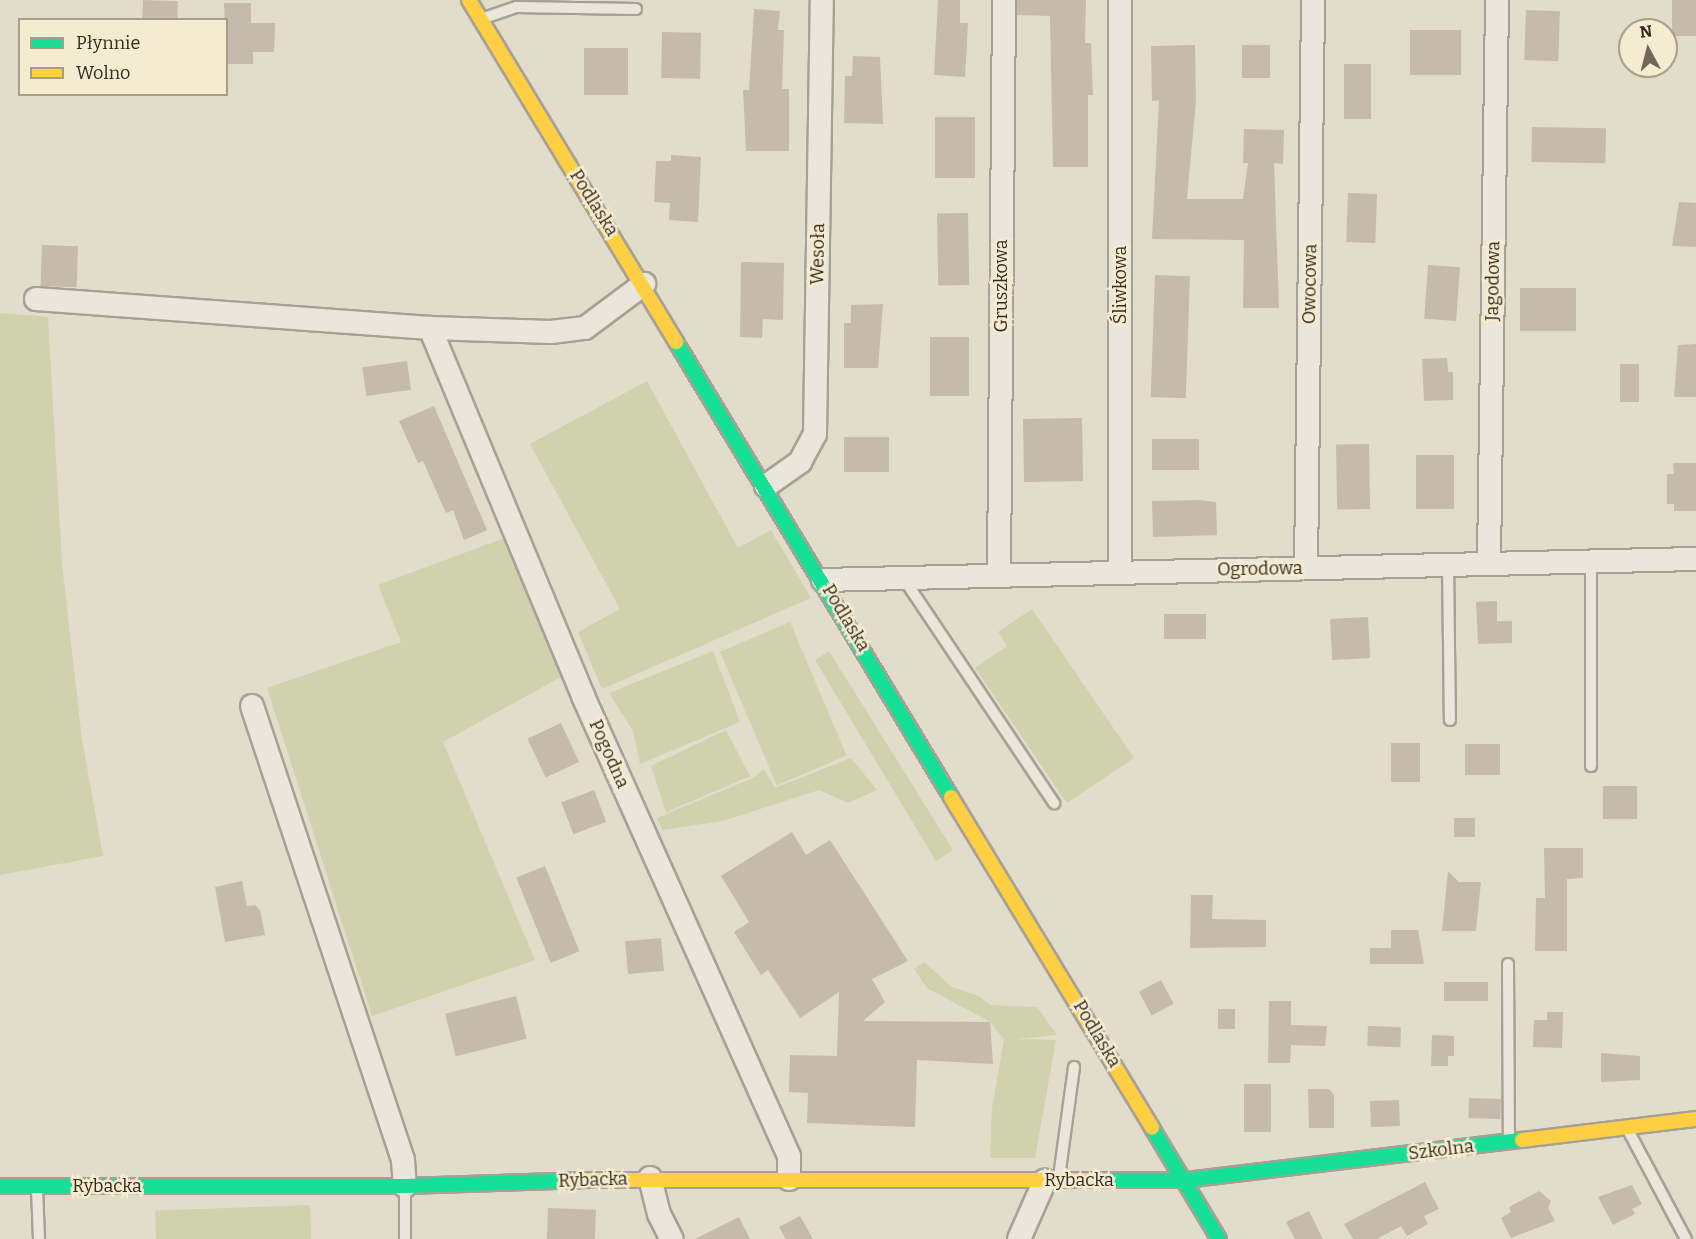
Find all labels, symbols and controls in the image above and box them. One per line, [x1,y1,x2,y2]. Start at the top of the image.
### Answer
legend [18,18,228,96]
north arrow [1618,18,1678,78]
text: N [1639,21,1653,42]
text: Płynnie [76,32,140,54]
text: Wolno [76,62,130,84]
street label: Podlaska [565,166,623,240]
street label: Wesoła [807,223,829,285]
street label: Gruszkowa [990,240,1012,332]
street label: Jagodowa [1482,241,1504,321]
street label: Owocowa [1299,244,1321,324]
street label: Śliwkowa [1109,246,1131,324]
street label: Ogrodowa [1217,557,1303,581]
street label: Podlaska [818,581,874,655]
street label: Pogodna [584,716,634,792]
street label: Podlaska [1069,997,1125,1071]
street label: Szkolna [1407,1135,1475,1165]
street label: Rybacka [558,1168,628,1192]
street label: Rybacka [1044,1169,1114,1191]
street label: Rybacka [72,1175,142,1197]

